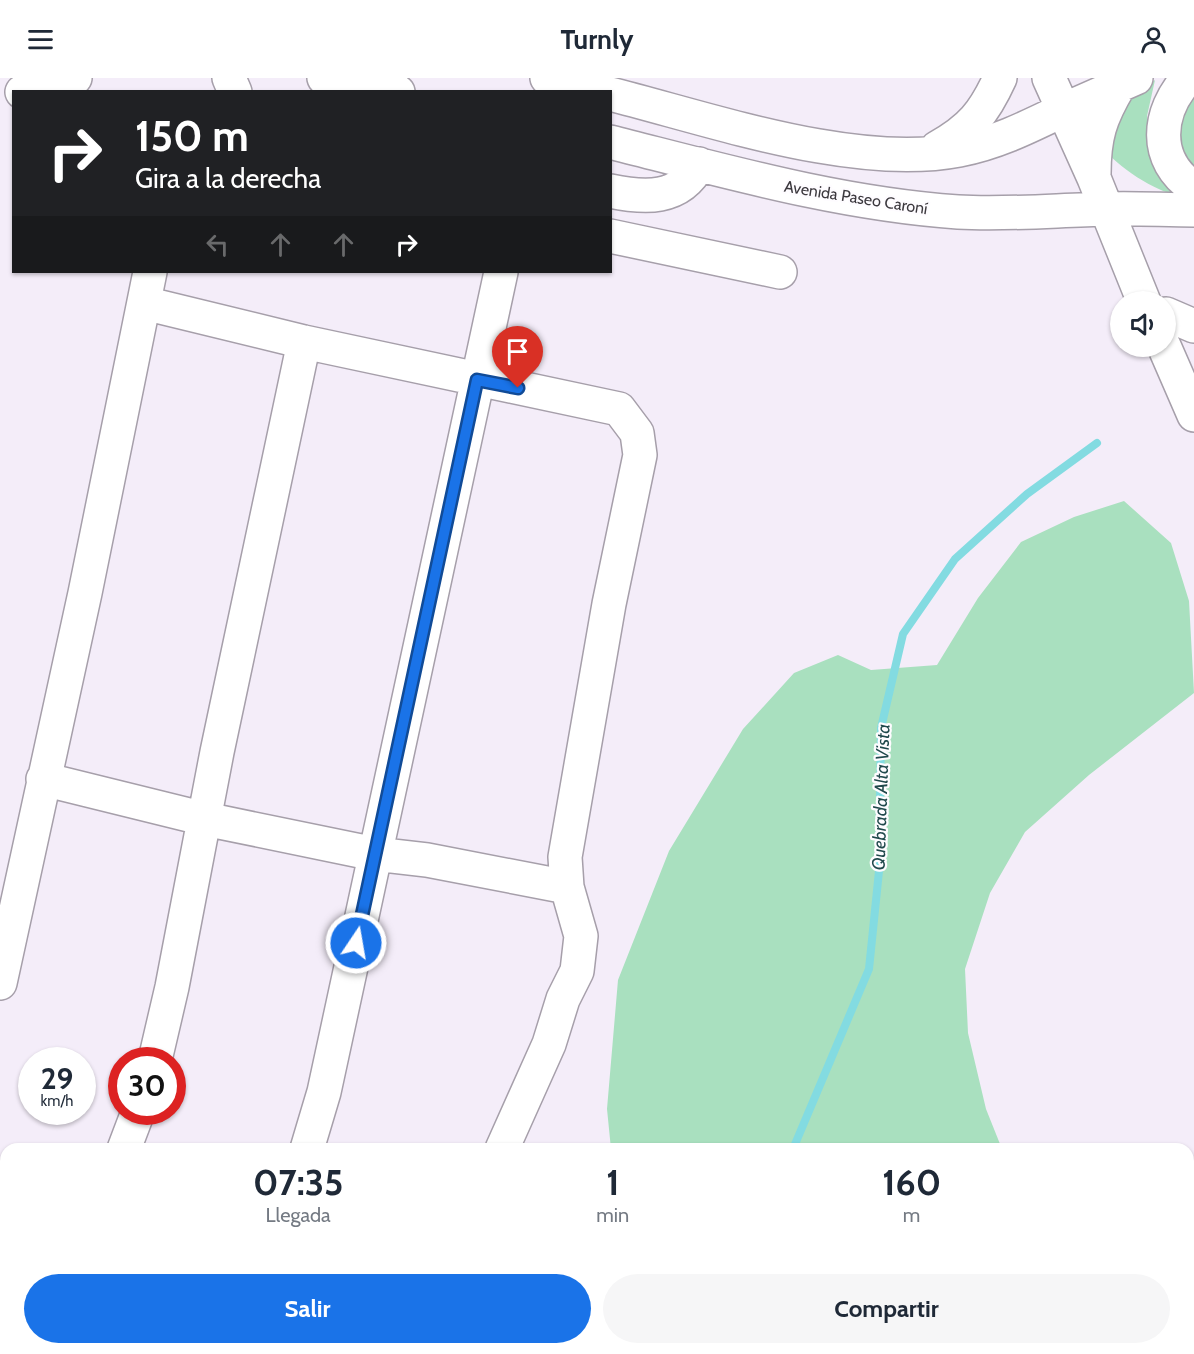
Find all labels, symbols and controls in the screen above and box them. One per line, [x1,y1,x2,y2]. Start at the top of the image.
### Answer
icon: menu [24,23,57,56]
text: Turnly [561,23,633,56]
icon: person [1137,23,1170,56]
text: 150 m [135,110,249,162]
icon: right [36,114,114,192]
text: Gira a la derecha [135,162,321,195]
street label: Avenida Paseo Caroní [783,177,930,218]
icon: left [201,228,234,261]
icon: ahead [264,228,297,261]
icon: ahead [327,228,360,261]
icon: right [390,228,423,261]
map controls [1110,291,1176,357]
button: sound [1110,291,1176,357]
pin [492,326,543,388]
icon: arrive [501,335,534,368]
water label: Quebrada Alta Vista [867,723,895,871]
position arrow [324,911,388,975]
speed limit sign: 30 [108,1047,186,1125]
text: 29 [41,1060,73,1097]
text: km/h [41,1092,73,1110]
text: 07:35 [253,1160,343,1204]
text: 1 [606,1160,619,1204]
text: 160 [882,1160,941,1204]
text: Llegada [266,1203,331,1227]
text: min [596,1203,629,1227]
text: m [903,1203,920,1227]
button: Salir [24,1274,591,1343]
button: Compartir [603,1274,1170,1343]

